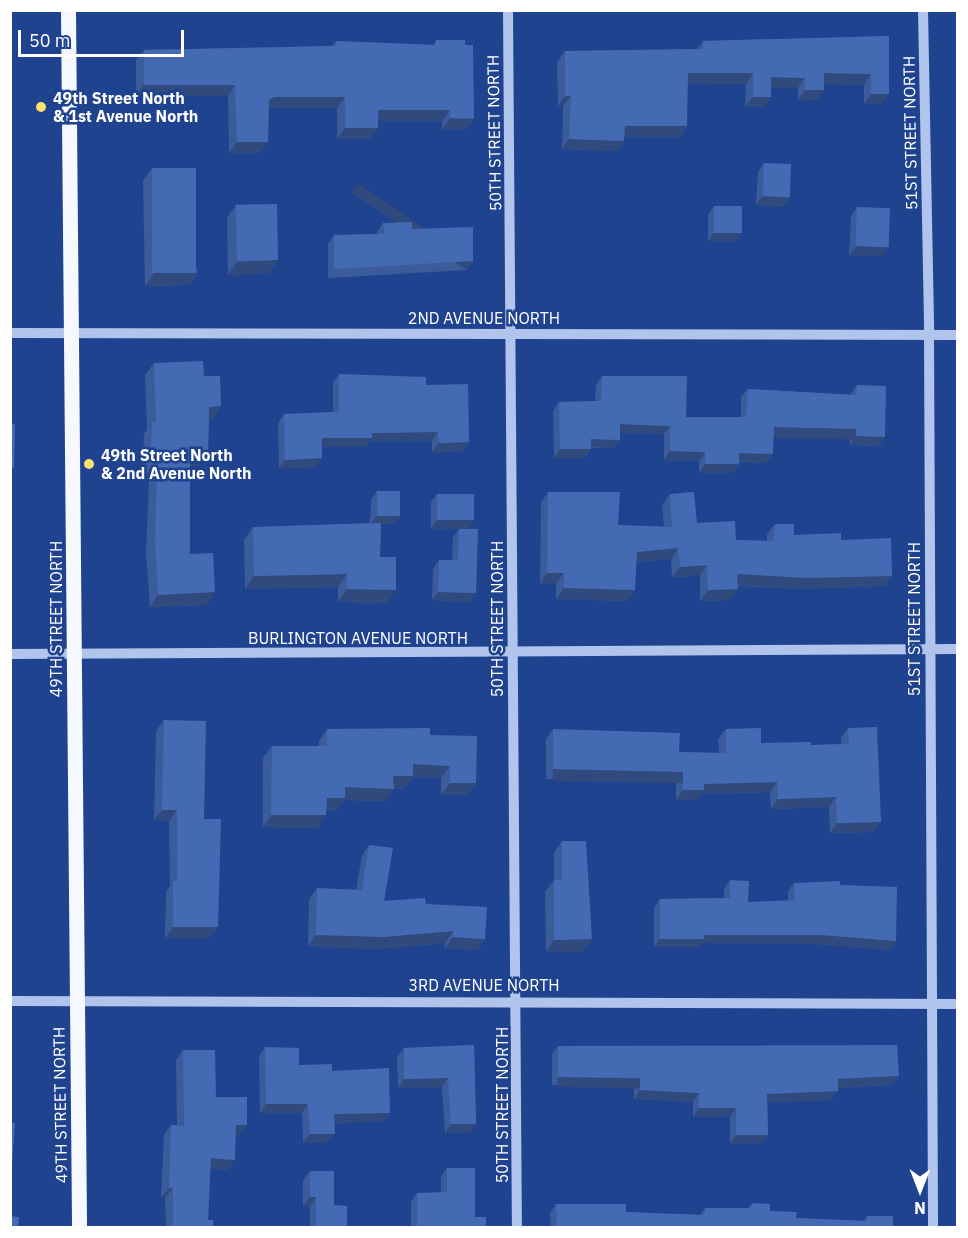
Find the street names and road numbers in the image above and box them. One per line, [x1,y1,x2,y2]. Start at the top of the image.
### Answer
street label: 50TH STREET NORTH [483,55,505,211]
street label: 51ST STREET NORTH [899,56,921,210]
street label: 2ND AVENUE NORTH [408,308,560,328]
street label: 49TH STREET NORTH [46,541,66,697]
street label: 50TH STREET NORTH [487,541,507,697]
street label: 51ST STREET NORTH [904,542,924,696]
street label: BURLINGTON AVENUE NORTH [248,628,468,648]
street label: 3RD AVENUE NORTH [408,975,560,995]
street label: 49TH STREET NORTH [49,1027,71,1183]
street label: 50TH STREET NORTH [492,1027,512,1183]

